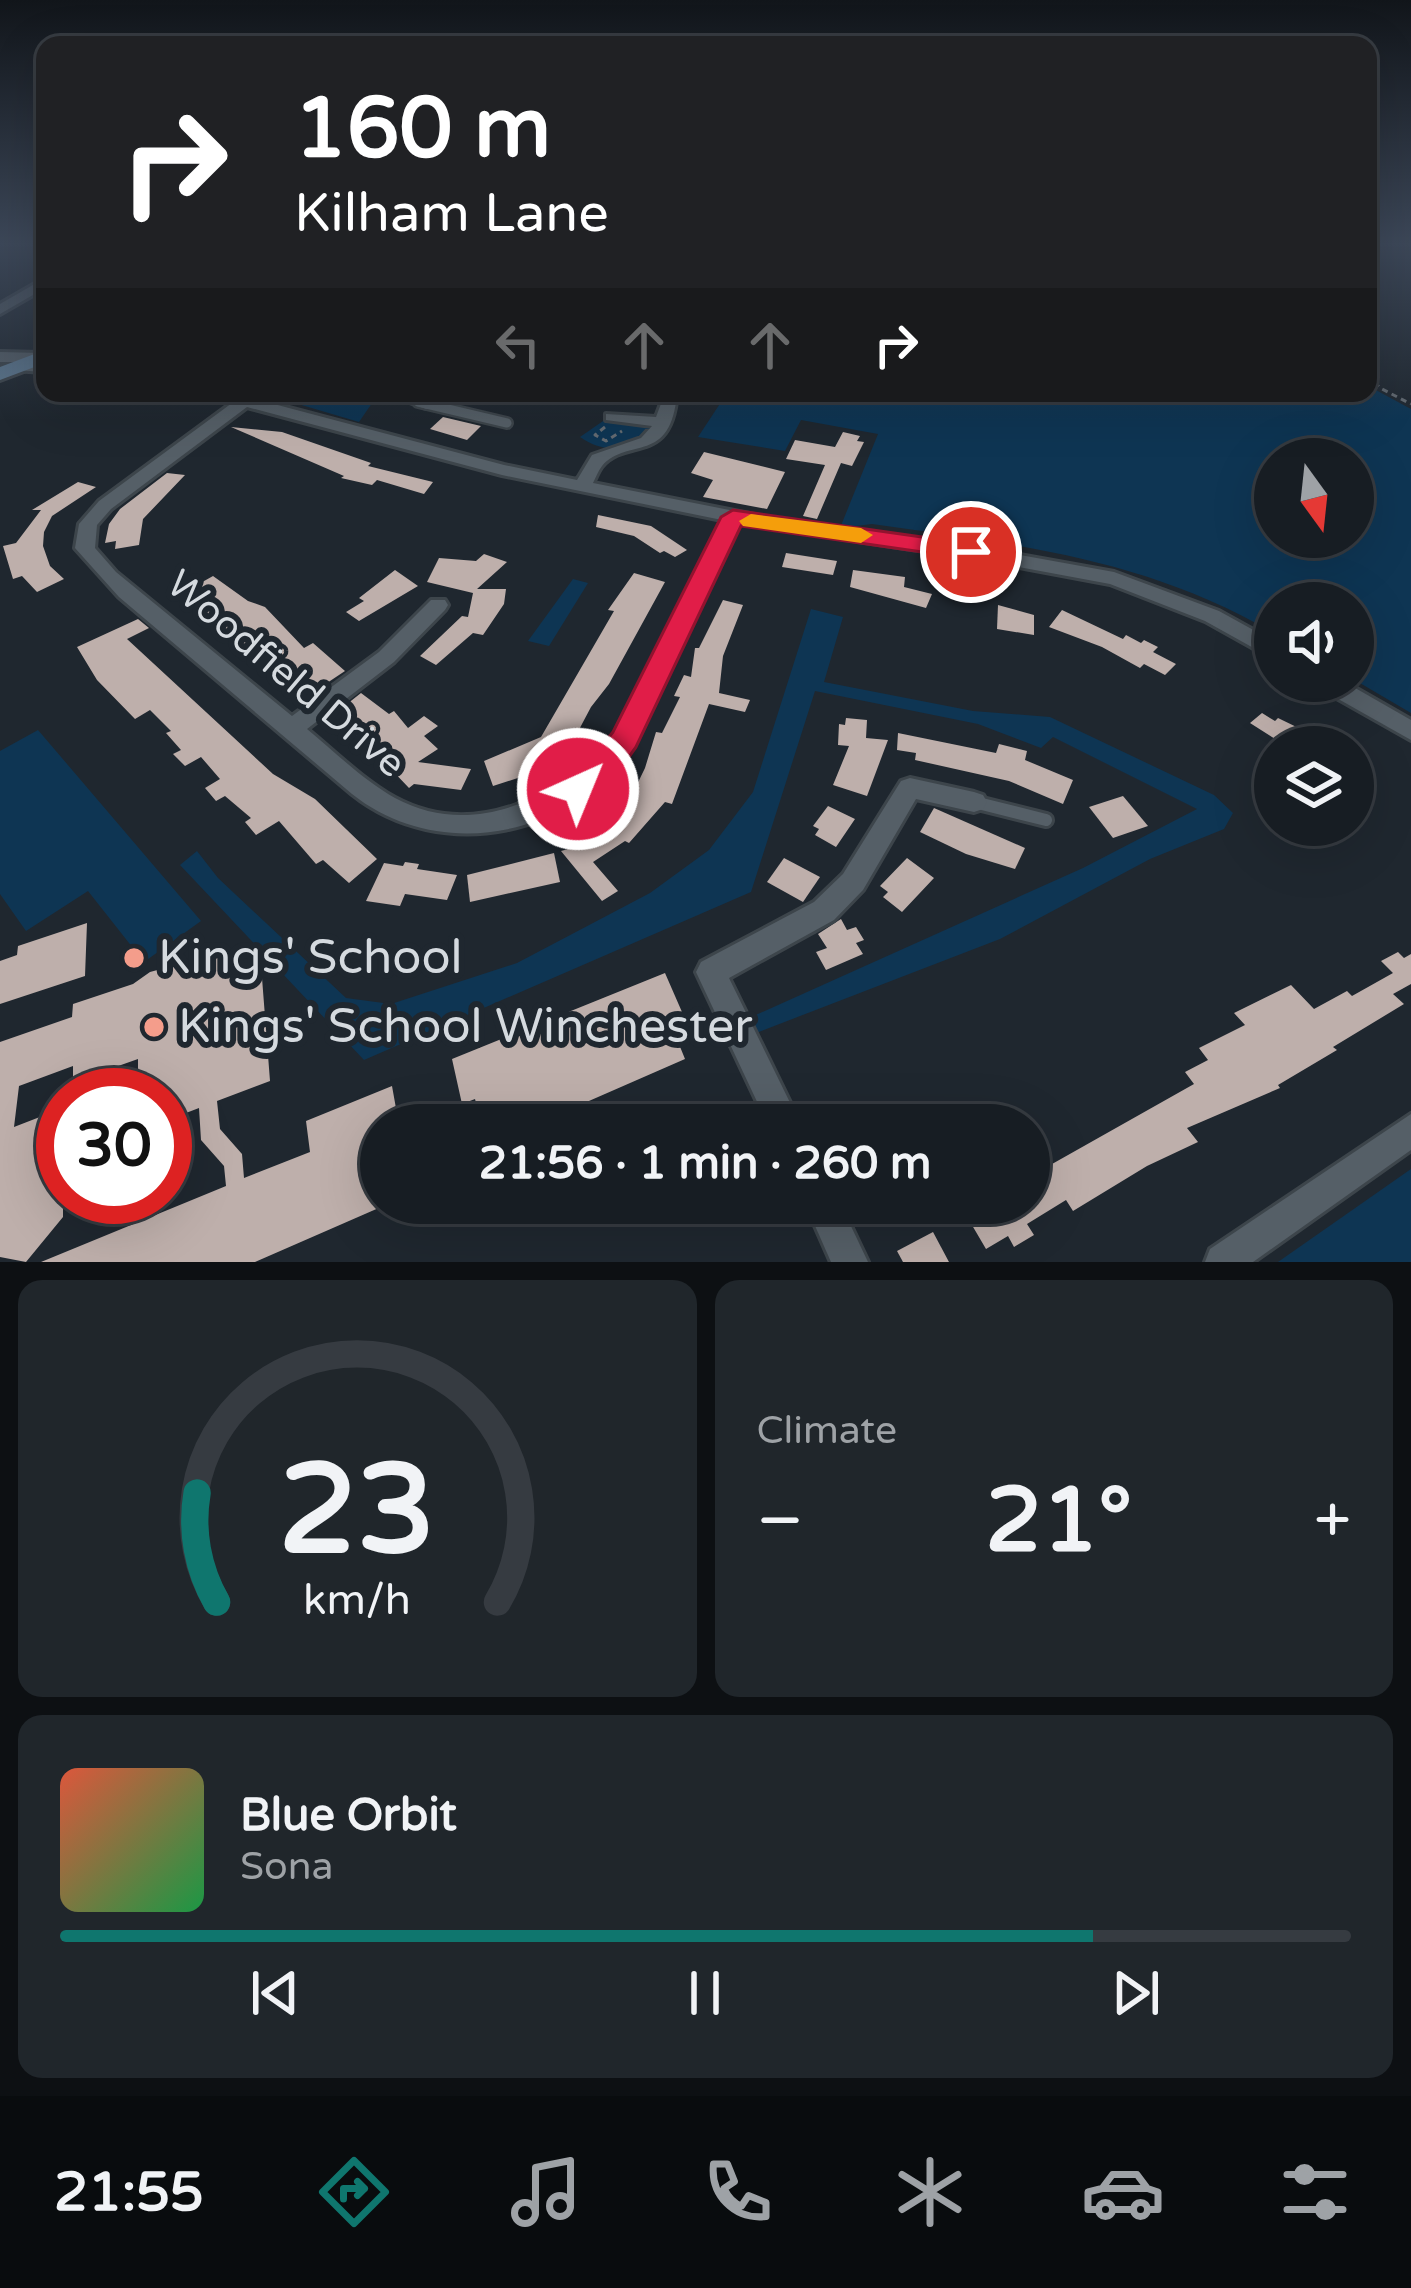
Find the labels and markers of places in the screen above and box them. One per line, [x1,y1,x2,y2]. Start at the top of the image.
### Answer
pin [920,501,1022,603]
place label: Kings' School [158,929,463,987]
marker: Kings' School [121,945,147,971]
place label: Kings' School Winchester [178,998,753,1056]
marker: Kings' School Winchester [141,1014,167,1040]

